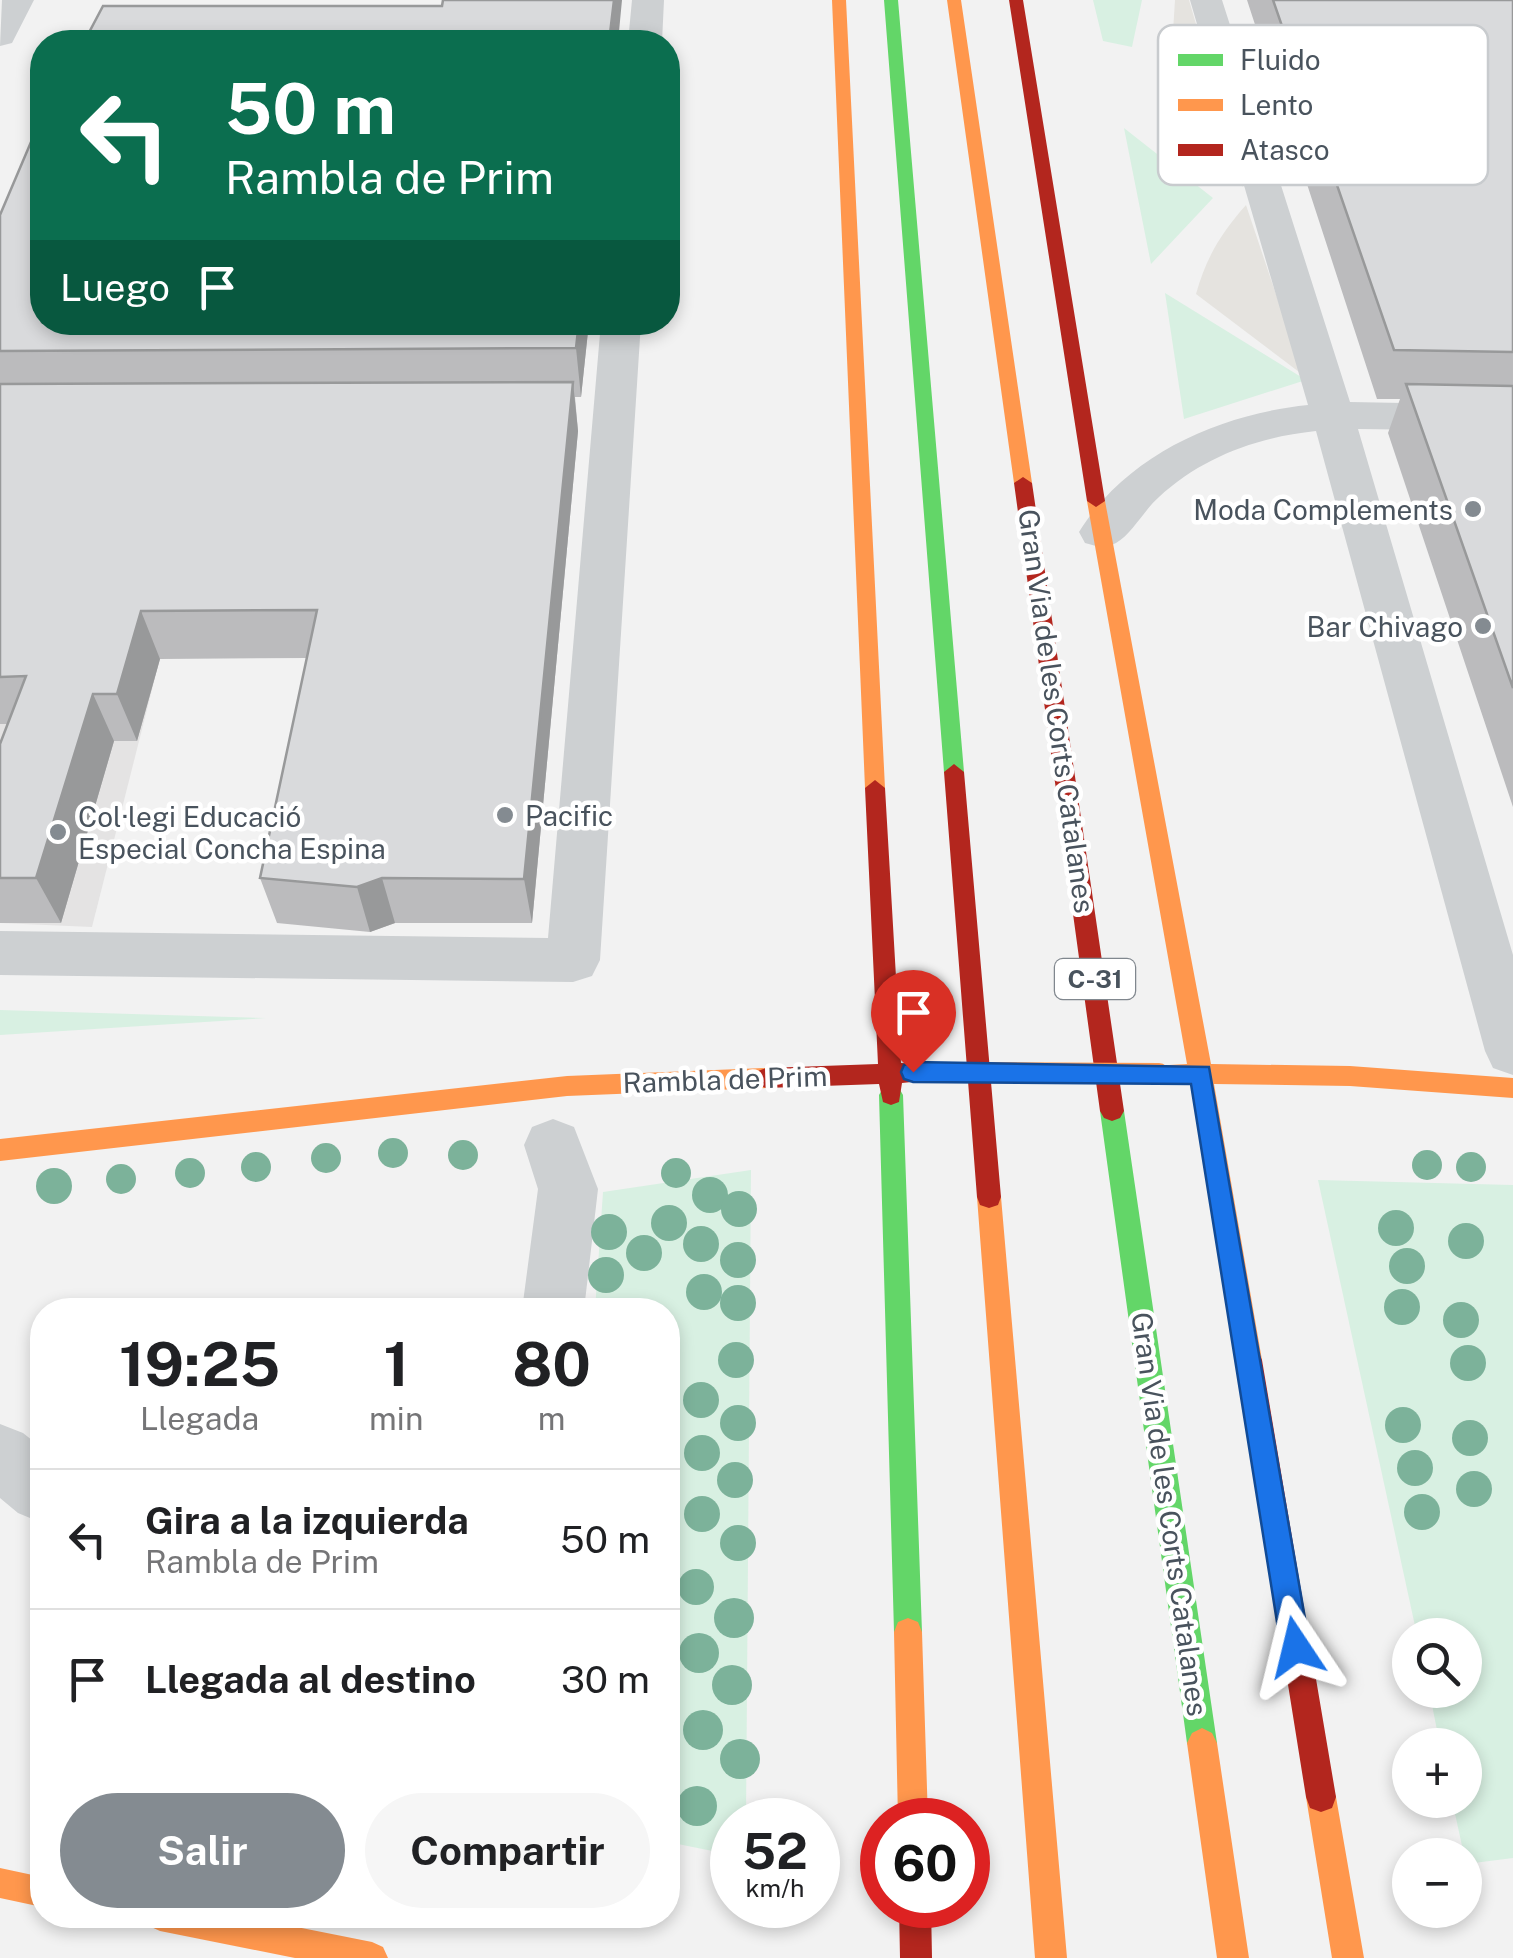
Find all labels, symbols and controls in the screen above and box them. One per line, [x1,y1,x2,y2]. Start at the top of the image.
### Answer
legend [1158,25,1488,185]
text: Fluido [1240,43,1321,76]
text: 50 m [225,67,396,150]
icon: left [60,70,190,200]
text: Lento [1240,88,1313,121]
text: Atasco [1240,133,1330,166]
text: Rambla de Prim [225,151,554,204]
icon: arrive [190,260,245,315]
text: Luego [60,265,170,310]
place label: Moda Complements [1193,493,1453,526]
marker: Moda Complements [1462,498,1484,520]
street label: Gran Via de les Corts Catalanes [1012,507,1102,915]
place label: Bar Chivago [1307,610,1463,643]
marker: Bar Chivago [1472,615,1494,637]
place label: Pacific [525,799,613,832]
place label: Col·legi Educació Especial Concha Espina [78,800,386,865]
marker: Pacific [494,804,516,826]
marker: Col·legi Educació Especial Concha Espina [47,821,69,843]
road number: C-31 [1055,959,1135,999]
pin [871,970,956,1073]
icon: arrive [886,985,941,1040]
street label: Rambla de Prim [622,1059,828,1099]
street label: Gran Via de les Corts Catalanes [1125,1310,1215,1718]
text: 19:25 [119,1329,280,1400]
text: 1 [383,1329,409,1400]
text: 80 [512,1329,591,1400]
text: Llegada [140,1400,259,1437]
text: min [369,1400,423,1437]
text: m [538,1400,566,1437]
text: Gira a la izquierda [145,1498,469,1543]
icon: left [60,1512,115,1567]
text: 50 m [560,1517,650,1562]
text: Rambla de Prim [145,1543,379,1580]
position arrow [1244,1595,1348,1699]
map controls [1392,1618,1482,1928]
button: search [1392,1618,1482,1708]
icon: arrive [60,1652,115,1707]
text: Llegada al destino [145,1657,476,1702]
text: 30 m [561,1657,650,1702]
button: + [1392,1728,1482,1818]
button: Salir [60,1793,345,1908]
button: Compartir [365,1793,650,1908]
speed limit sign: 60 [860,1798,990,1928]
text: 52 [742,1821,808,1880]
button: − [1392,1838,1482,1928]
text: km/h [746,1873,804,1903]

